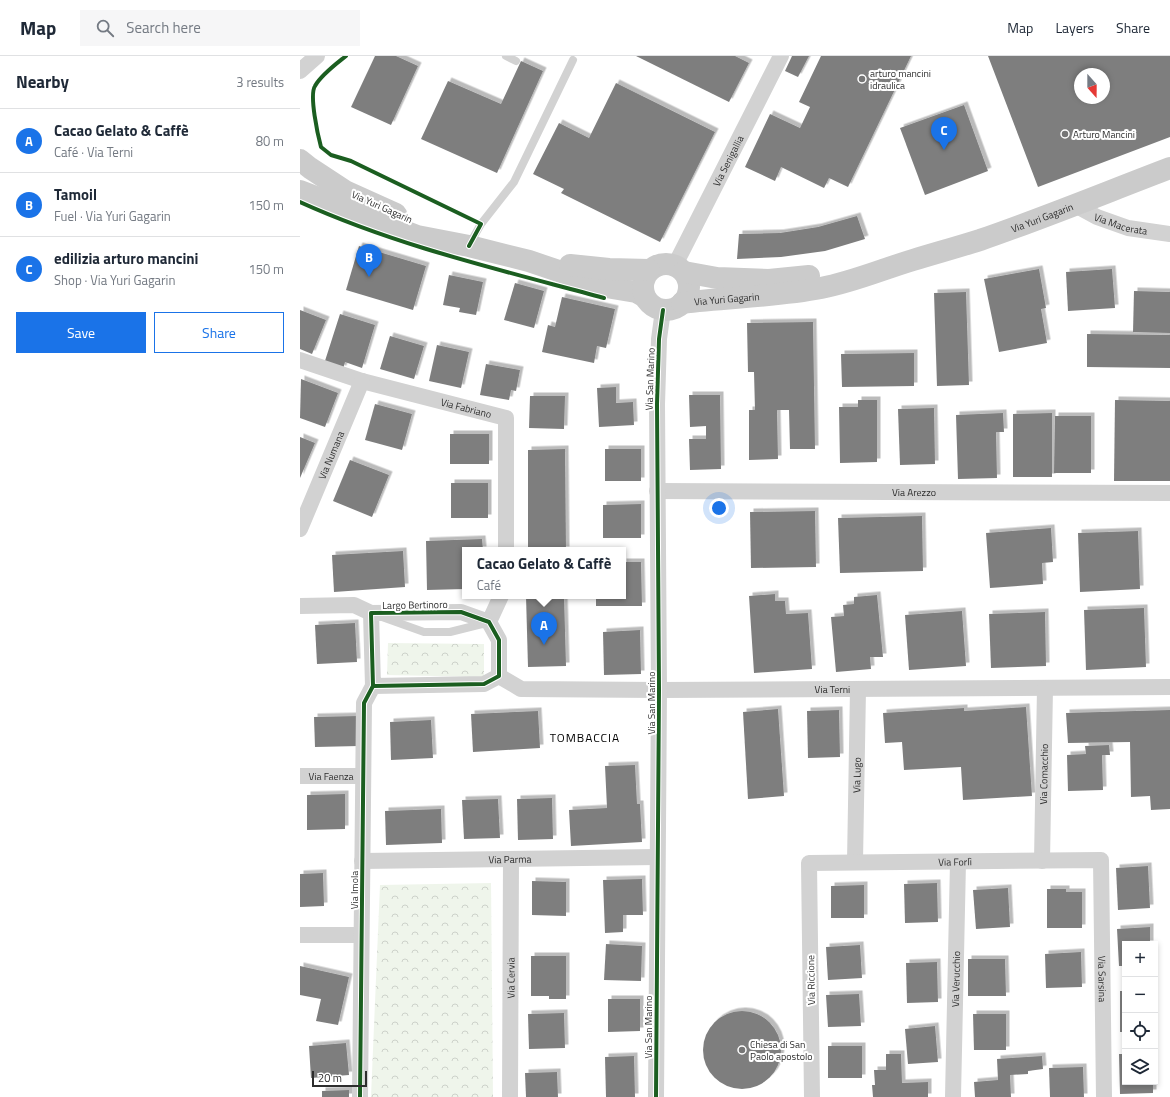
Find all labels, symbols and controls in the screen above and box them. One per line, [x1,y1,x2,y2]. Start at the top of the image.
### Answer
search box [80,10,360,46]
text: Map [20,13,56,42]
text: Search here [126,16,201,39]
icon: search [94,17,116,39]
text: Map [1007,17,1033,38]
text: Layers [1055,17,1094,38]
text: Share [1116,17,1150,38]
place label: arturo mancini idraulica [870,66,931,93]
north arrow [1074,68,1110,104]
text: Nearby [16,69,69,95]
text: 3 results [236,72,284,92]
marker: arturo mancini idraulica [857,74,867,84]
pin: C [931,117,957,150]
text: Cacao Gelato & Caffè [54,119,189,142]
place label: Arturo Mancini [1073,127,1135,142]
marker: Arturo Mancini [1060,129,1070,139]
text: A [25,131,33,151]
text: 80 m [256,131,284,151]
street label: Via Senigallia [709,133,747,189]
text: Café · Via Terni [54,142,133,162]
text: Tamoil [54,183,97,206]
street label: Via Yuri Gagarin [349,187,415,227]
text: B [25,195,33,215]
text: 150 m [248,195,284,215]
street label: Via Yuri Gagarin [1009,199,1075,236]
text: Fuel · Via Yuri Gagarin [54,206,171,226]
street label: Via Macerata [1092,209,1148,238]
pin: B [356,244,382,277]
text: edilizia arturo mancini [54,247,198,270]
text: C [25,259,33,279]
text: 150 m [248,259,284,279]
text: Shop · Via Yuri Gagarin [54,270,175,290]
street label: Via Yuri Gagarin [693,289,760,309]
button: Save [16,312,146,353]
button: Share [154,312,284,353]
street label: Via San Marino [641,347,659,411]
street label: Via Fabriano [439,394,493,421]
street label: Via Numana [314,429,348,482]
street label: Via Arezzo [892,484,936,500]
your location [709,498,729,518]
popup [462,547,626,599]
text: Cacao Gelato & Caffè [477,552,611,575]
text: Café [477,575,501,595]
street label: Largo Bertinoro [382,597,448,613]
pin: A [531,612,557,645]
street label: Via San Marino [644,672,659,734]
street label: Via Terni [815,681,850,697]
district label: TOMBACCIA [550,728,620,747]
street label: Via Comacchio [1035,743,1052,805]
street label: Via Lugo [849,757,864,793]
street label: Via Faenza [308,769,354,784]
street label: Via Parma [488,851,532,867]
street label: Via Forlì [938,854,972,869]
street label: Via Imola [347,871,362,909]
map controls [1122,941,1158,1085]
button: + [1122,941,1158,977]
street label: Via Verucchio [947,951,964,1007]
street label: Via Riccione [803,955,819,1005]
street label: Via Sarsina [1095,956,1110,1002]
street label: Via Cervia [503,957,518,999]
button: − [1122,977,1158,1013]
street label: Via San Marino [641,996,656,1058]
button: locate [1122,1013,1158,1049]
place label: Chiesa di San Paolo apostolo [750,1037,813,1064]
marker: Chiesa di San Paolo apostolo [737,1045,747,1055]
button: layers [1122,1049,1158,1085]
scale bar [312,1069,367,1088]
text: 20 m [318,1070,342,1086]

